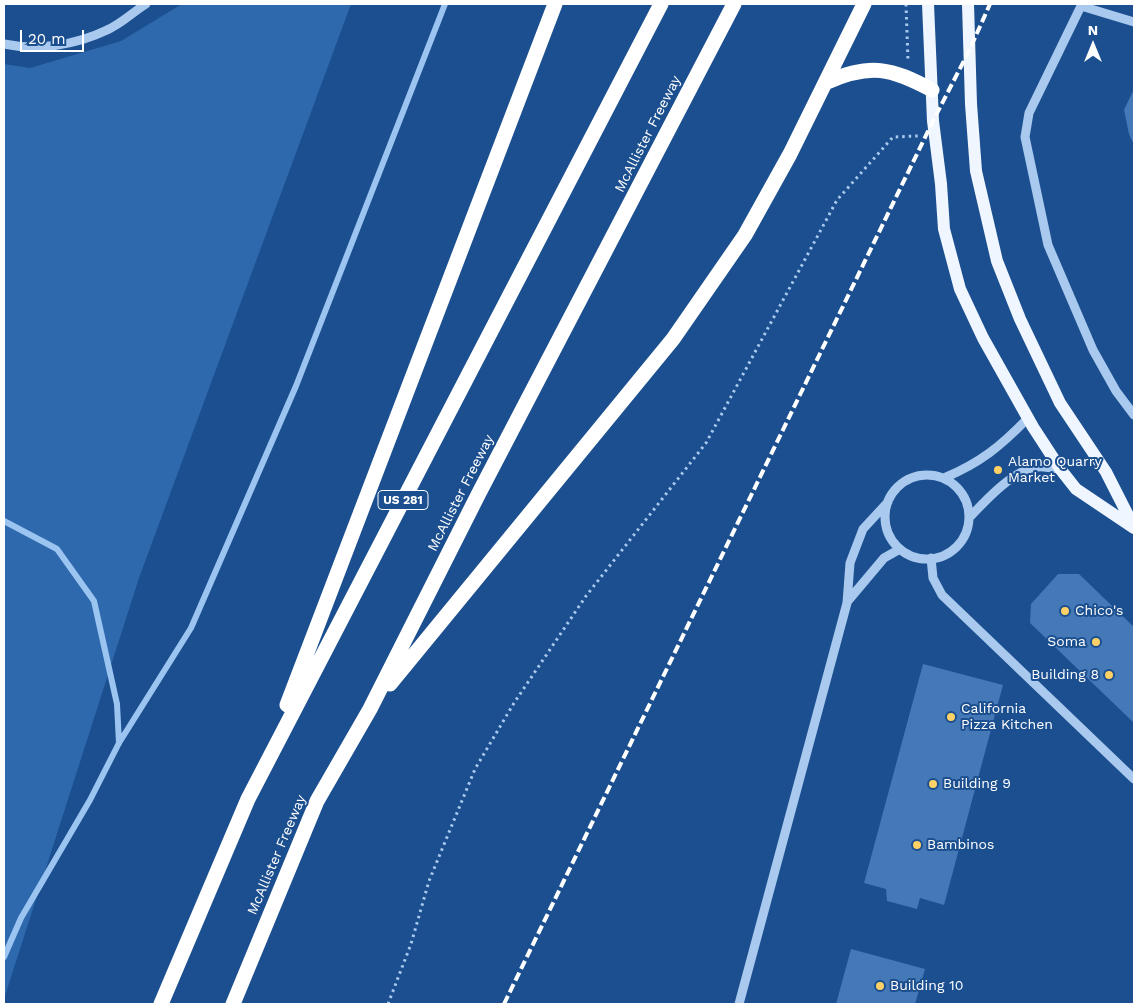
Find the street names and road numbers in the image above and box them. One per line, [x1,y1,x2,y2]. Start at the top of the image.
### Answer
street label: McAllister Freeway [611,73,685,195]
street label: McAllister Freeway [424,432,498,554]
road number: US 281 [378,490,428,510]
street label: McAllister Freeway [244,792,310,918]

